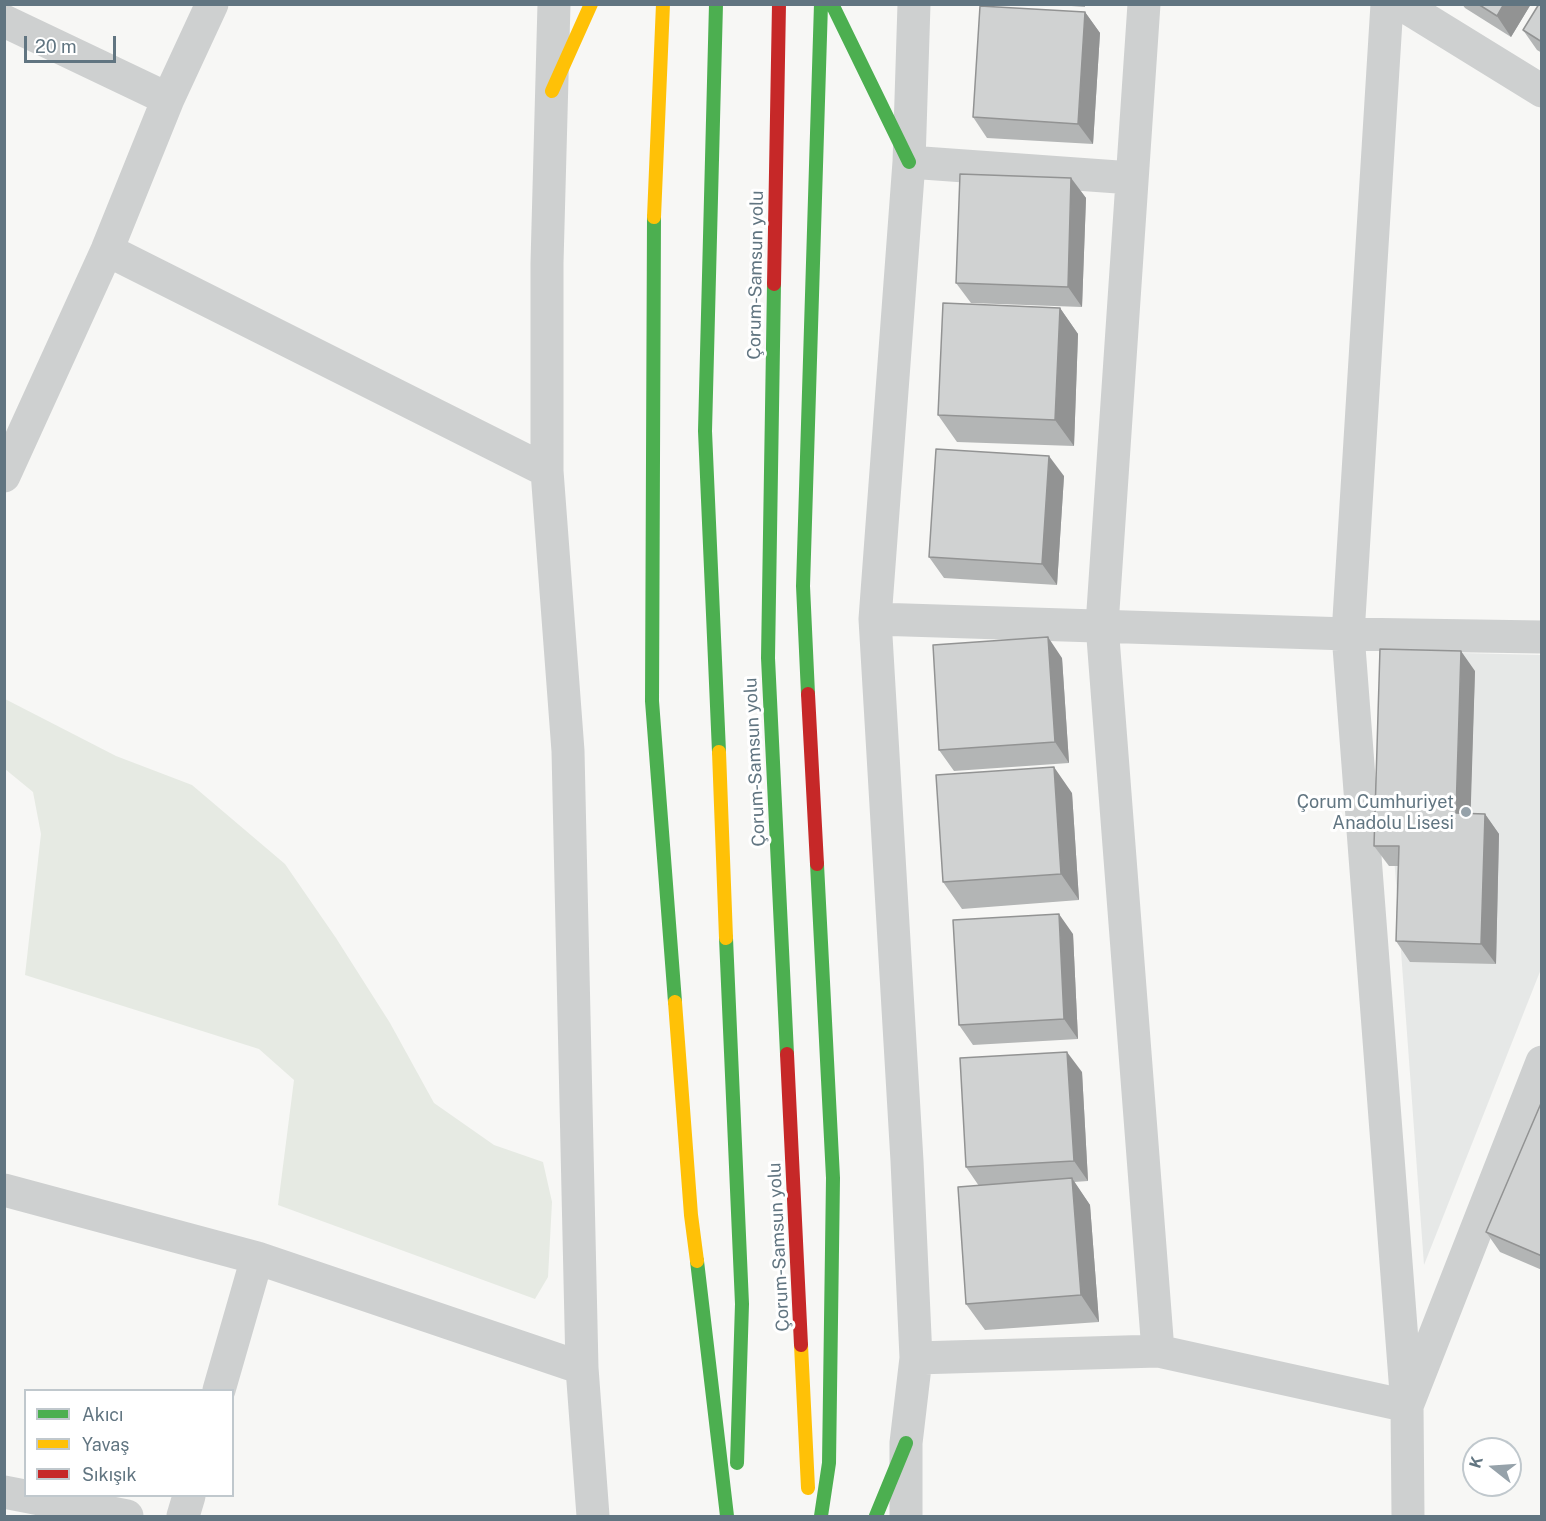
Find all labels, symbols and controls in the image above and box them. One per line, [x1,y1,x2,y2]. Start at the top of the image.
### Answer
scale bar [27,24,118,62]
text: 20 m [35,36,77,57]
street label: Çorum-Samsun yolu [744,190,768,360]
street label: Çorum-Samsun yolu [740,677,770,847]
place label: Çorum Cumhuriyet Anadolu Lisesi [1297,791,1454,834]
marker: Çorum Cumhuriyet Anadolu Lisesi [1459,805,1473,819]
street label: Çorum-Samsun yolu [764,1162,794,1332]
legend [24,1389,234,1497]
text: Akıcı [82,1404,123,1425]
text: Yavaş [82,1434,129,1455]
north arrow [1462,1437,1522,1497]
text: K [1465,1454,1487,1470]
text: Sıkışık [82,1464,137,1485]

